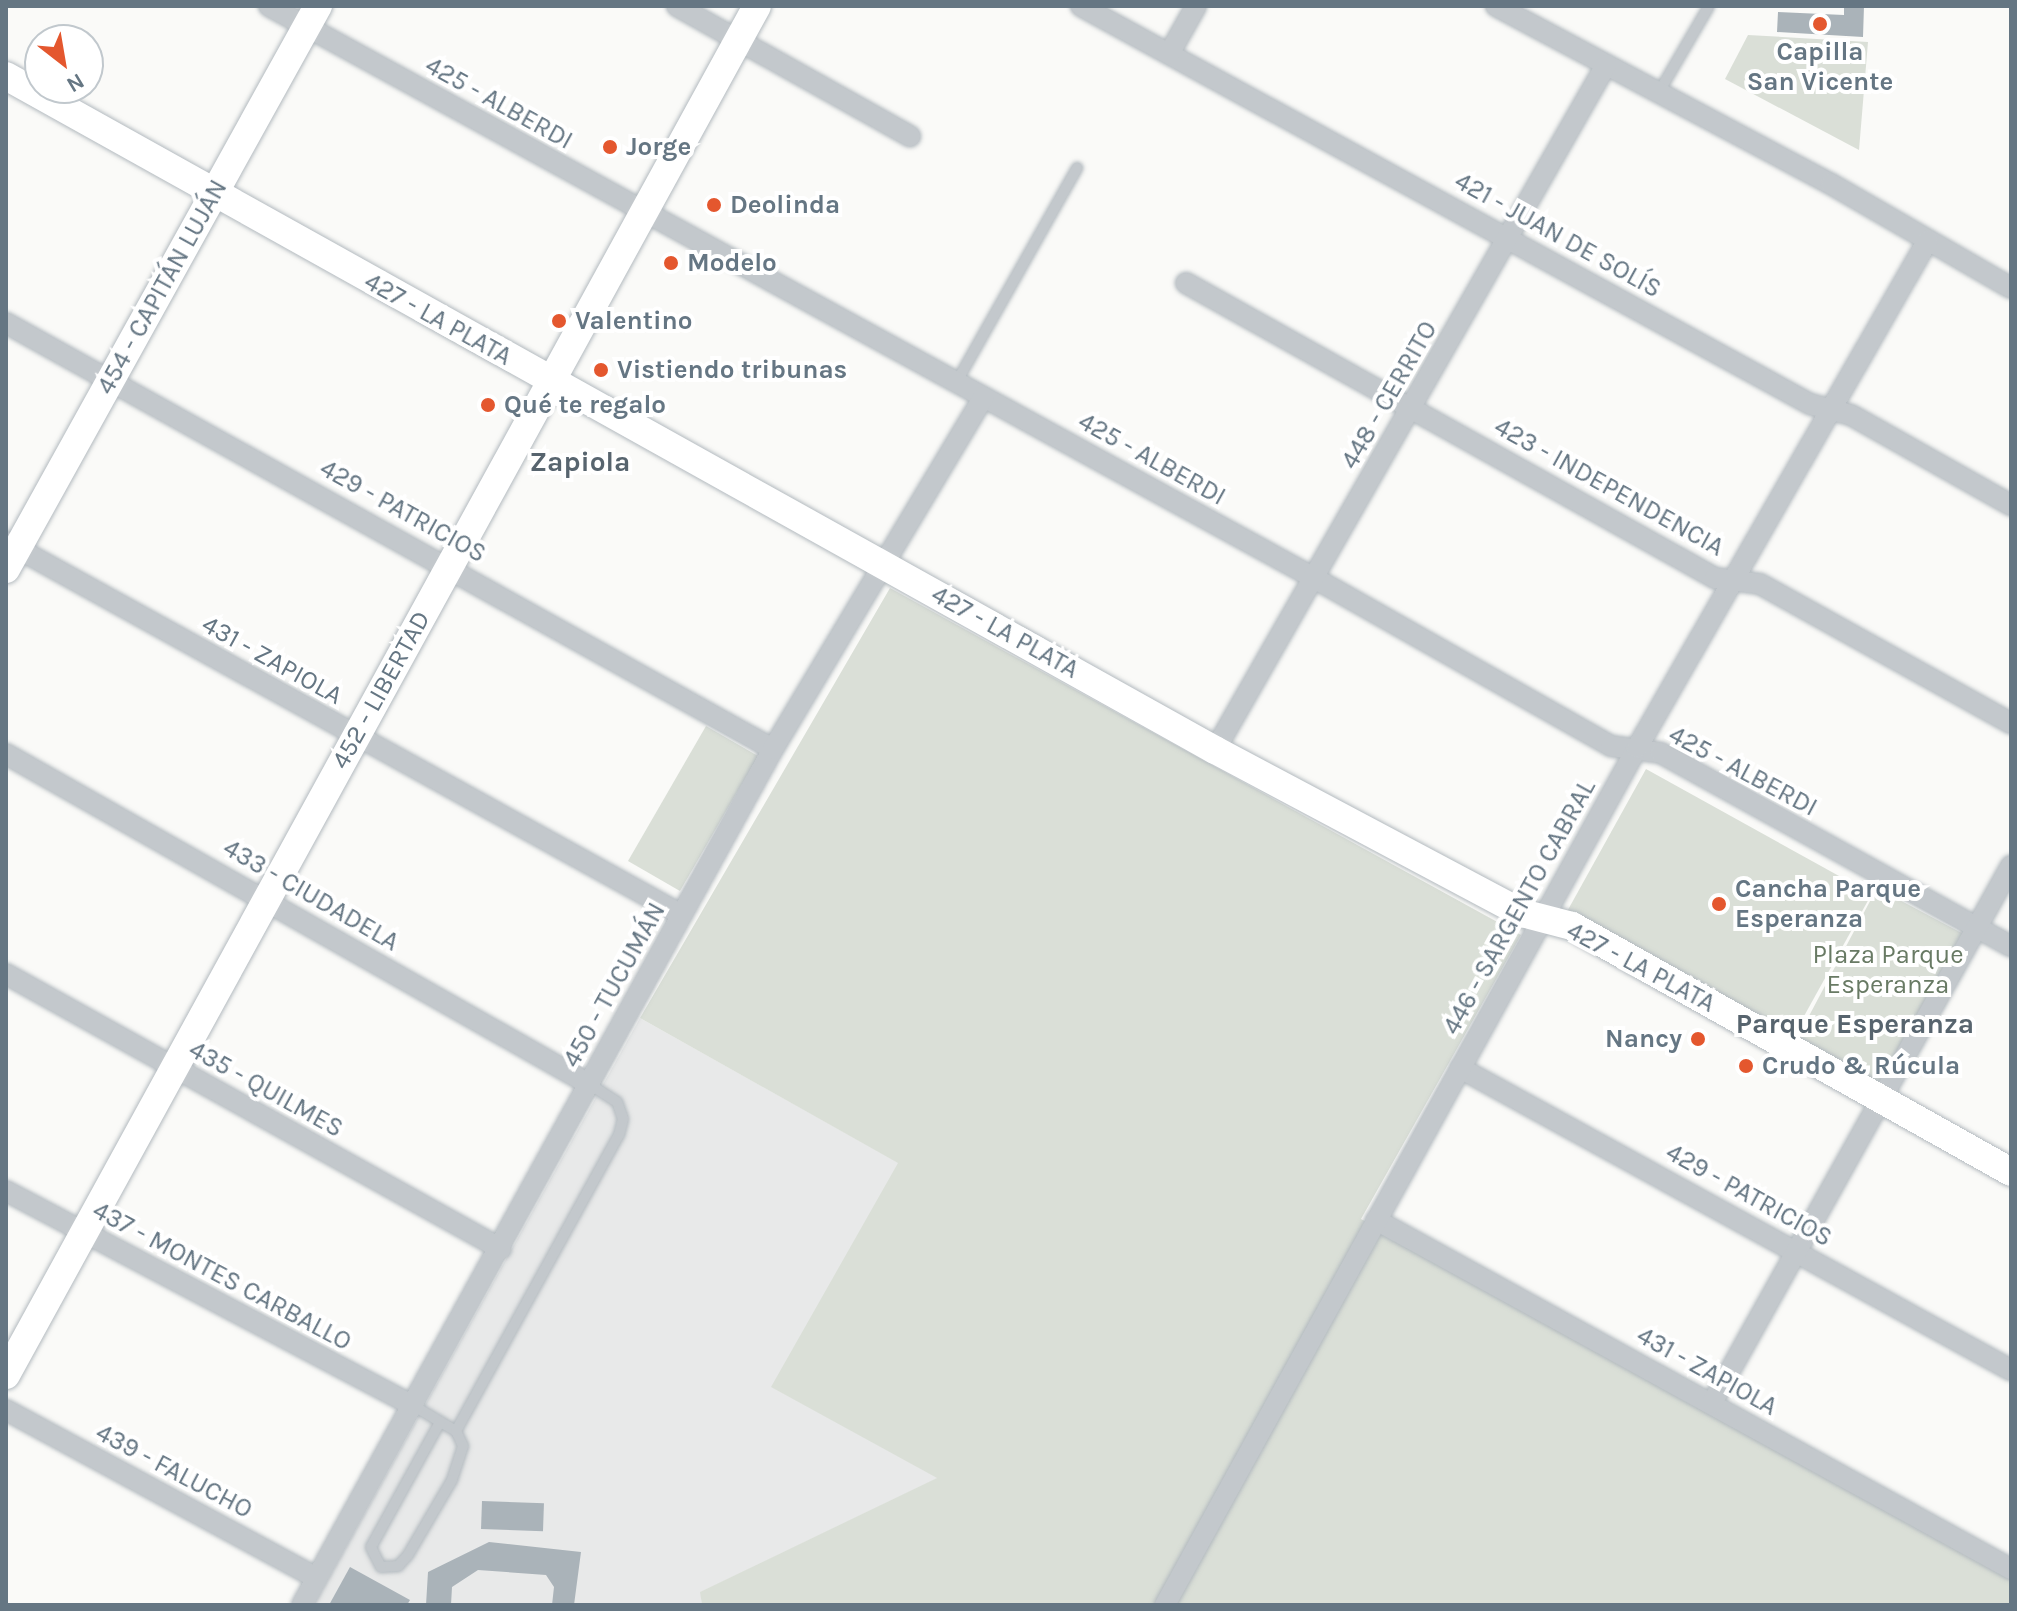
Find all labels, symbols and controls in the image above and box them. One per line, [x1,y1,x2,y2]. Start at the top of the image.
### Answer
marker: Capilla San Vicente [1811,15,1829,33]
north arrow [24,24,104,104]
place label: Capilla San Vicente [1747,36,1893,98]
street label: 425 - ALBERDI [420,50,578,156]
text: N [62,68,89,98]
place label: Jorge [626,131,691,163]
marker: Jorge [601,138,619,156]
street label: 421 - JUAN DE SOLÍS [1449,165,1667,305]
street label: 454 - CAPITÁN LUJÁN [90,174,234,400]
place label: Deolinda [730,189,840,221]
marker: Deolinda [705,196,723,214]
place label: Modelo [687,247,777,279]
marker: Modelo [662,254,680,272]
street label: 427 - LA PLATA [359,266,517,372]
place label: Valentino [575,305,692,337]
marker: Valentino [550,312,568,330]
street label: 448 - CERRITO [1334,315,1444,475]
place label: Vistiendo tribunas [617,354,847,386]
marker: Vistiendo tribunas [592,361,610,379]
place label: Qué te regalo [504,389,666,421]
marker: Qué te regalo [479,396,497,414]
street label: 425 - ALBERDI [1073,406,1231,512]
street label: 423 - INDEPENDENCIA [1489,411,1729,563]
district label: Zapiola [530,445,630,479]
street label: 429 - PATRICIOS [314,452,492,570]
street label: 427 - LA PLATA [926,579,1084,685]
street label: 452 - LIBERTAD [325,606,437,774]
street label: 431 - ZAPIOLA [196,609,348,711]
street label: 425 - ALBERDI [1663,719,1823,823]
street label: 446 - SARGENTO CABRAL [1436,774,1602,1040]
street label: 433 - CIUDADELA [218,832,404,958]
place label: Cancha Parque Esperanza [1735,873,1921,934]
marker: Cancha Parque Esperanza [1710,895,1728,913]
street label: 450 - TUCUMÁN [556,897,672,1073]
street label: 427 - LA PLATA [1561,915,1721,1019]
park label: Plaza Parque Esperanza [1812,939,1964,1000]
district label: Parque Esperanza [1736,1007,1974,1041]
place label: Nancy [1605,1023,1682,1055]
marker: Nancy [1689,1030,1707,1048]
street label: 435 - QUILMES [183,1034,349,1144]
place label: Crudo & Rúcula [1762,1050,1960,1082]
marker: Crudo & Rúcula [1737,1057,1755,1075]
street label: 429 - PATRICIOS [1660,1136,1838,1254]
street label: 437 - MONTES CARBALLO [87,1194,357,1358]
street label: 431 - ZAPIOLA [1631,1320,1783,1422]
street label: 439 - FALUCHO [90,1417,258,1525]

